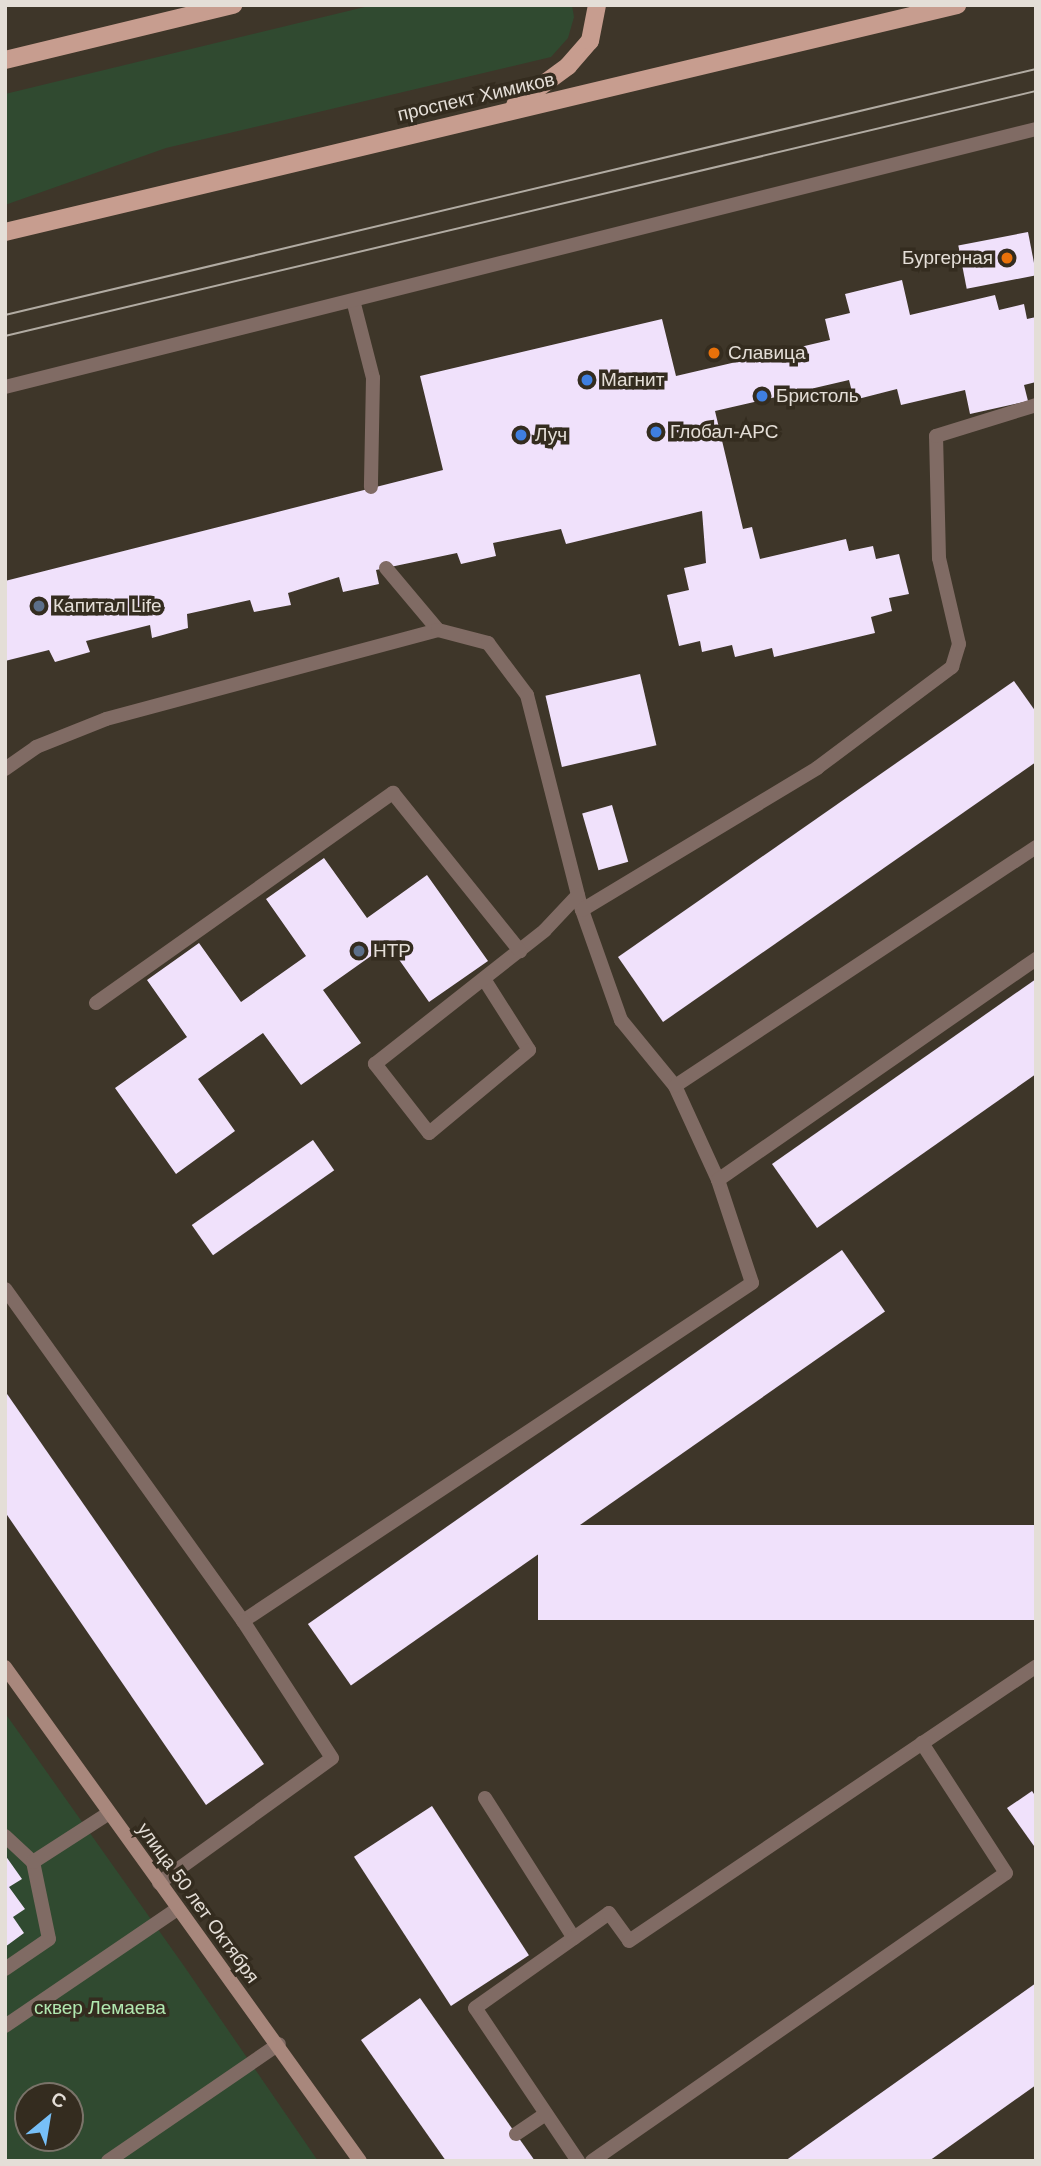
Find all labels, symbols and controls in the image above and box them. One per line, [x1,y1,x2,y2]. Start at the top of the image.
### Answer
street label: проспект Химиков [395,68,557,126]
place label: Бургерная [902,247,993,269]
marker: Бургерная [999,250,1015,266]
place label: Славица [728,342,806,364]
marker: Славица [706,345,722,361]
place label: Магнит [601,369,664,391]
marker: Магнит [579,372,595,388]
place label: Бристоль [776,385,859,407]
marker: Бристоль [754,388,770,404]
place label: Глобал-АРС [670,421,778,443]
place label: Луч [535,424,567,446]
marker: Глобал-АРС [648,424,664,440]
marker: Луч [513,427,529,443]
place label: Капитал Life [53,595,162,617]
marker: Капитал Life [31,598,47,614]
place label: НТР [373,940,411,962]
marker: НТР [351,943,367,959]
street label: улица 50 лет Октября [132,1818,264,1988]
park label: сквер Лемаева [34,1997,166,2019]
north arrow [14,2082,84,2152]
text: С [48,2088,70,2113]

